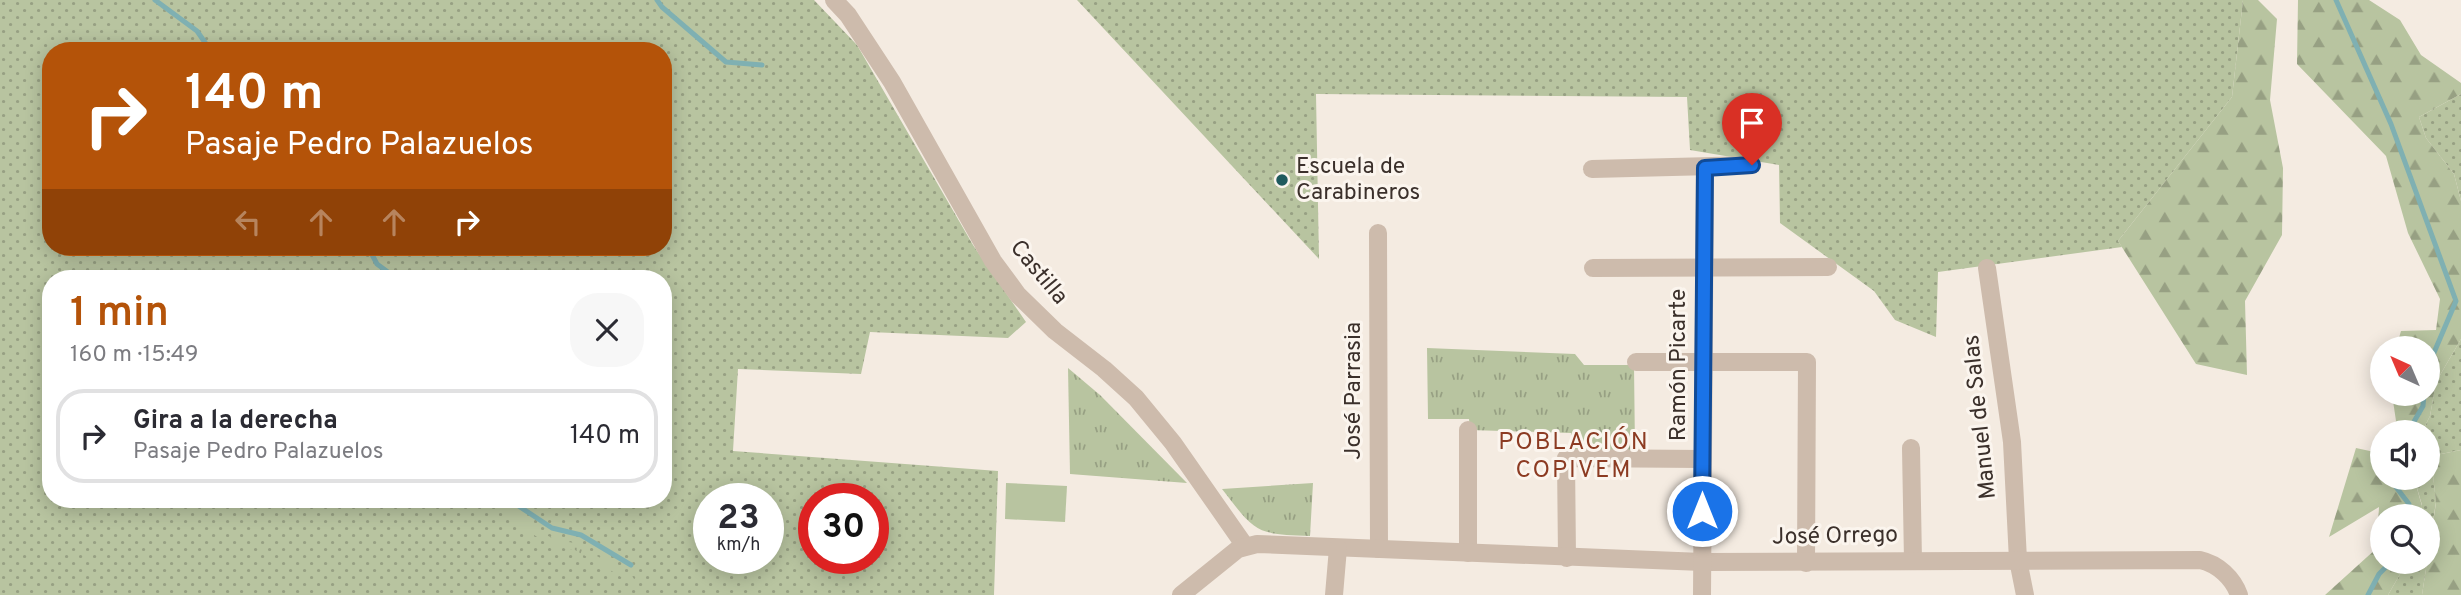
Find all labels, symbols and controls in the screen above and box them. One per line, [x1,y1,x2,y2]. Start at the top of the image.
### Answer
text: 140 m [185,65,324,127]
icon: right [70,70,161,161]
pin [1722,93,1782,165]
icon: arrive [1733,104,1771,142]
text: Pasaje Pedro Palazuelos [185,126,533,166]
place label: Escuela de Carabineros [1296,153,1420,208]
marker: Escuela de Carabineros [1274,172,1290,188]
icon: left [229,203,267,241]
icon: ahead [302,203,340,241]
icon: ahead [375,203,413,241]
icon: right [448,203,486,241]
street label: Castilla [1003,235,1073,311]
text: 1 min [70,288,169,341]
street label: Ramón Picarte [1665,289,1694,441]
button: close [570,293,644,367]
street label: José Parrasia [1340,322,1369,460]
street label: Manuel de Salas [1958,333,2004,501]
north arrow [2370,336,2440,406]
map controls [2370,336,2440,574]
text: 160 m · 15:49 [70,341,198,370]
text: Gira a la derecha [133,405,338,438]
icon: right [74,417,112,455]
text: 140 m [570,420,640,453]
button: sound [2370,420,2440,490]
district label: POBLACIÓN COPIVEM [1498,426,1650,486]
text: Pasaje Pedro Palazuelos [133,438,383,467]
position arrow [1665,474,1739,548]
speed limit sign: 30 [798,483,889,574]
text: 23 [717,497,760,541]
button: search [2370,504,2440,574]
street label: José Orrego [1772,521,1898,553]
text: km/h [717,534,760,557]

